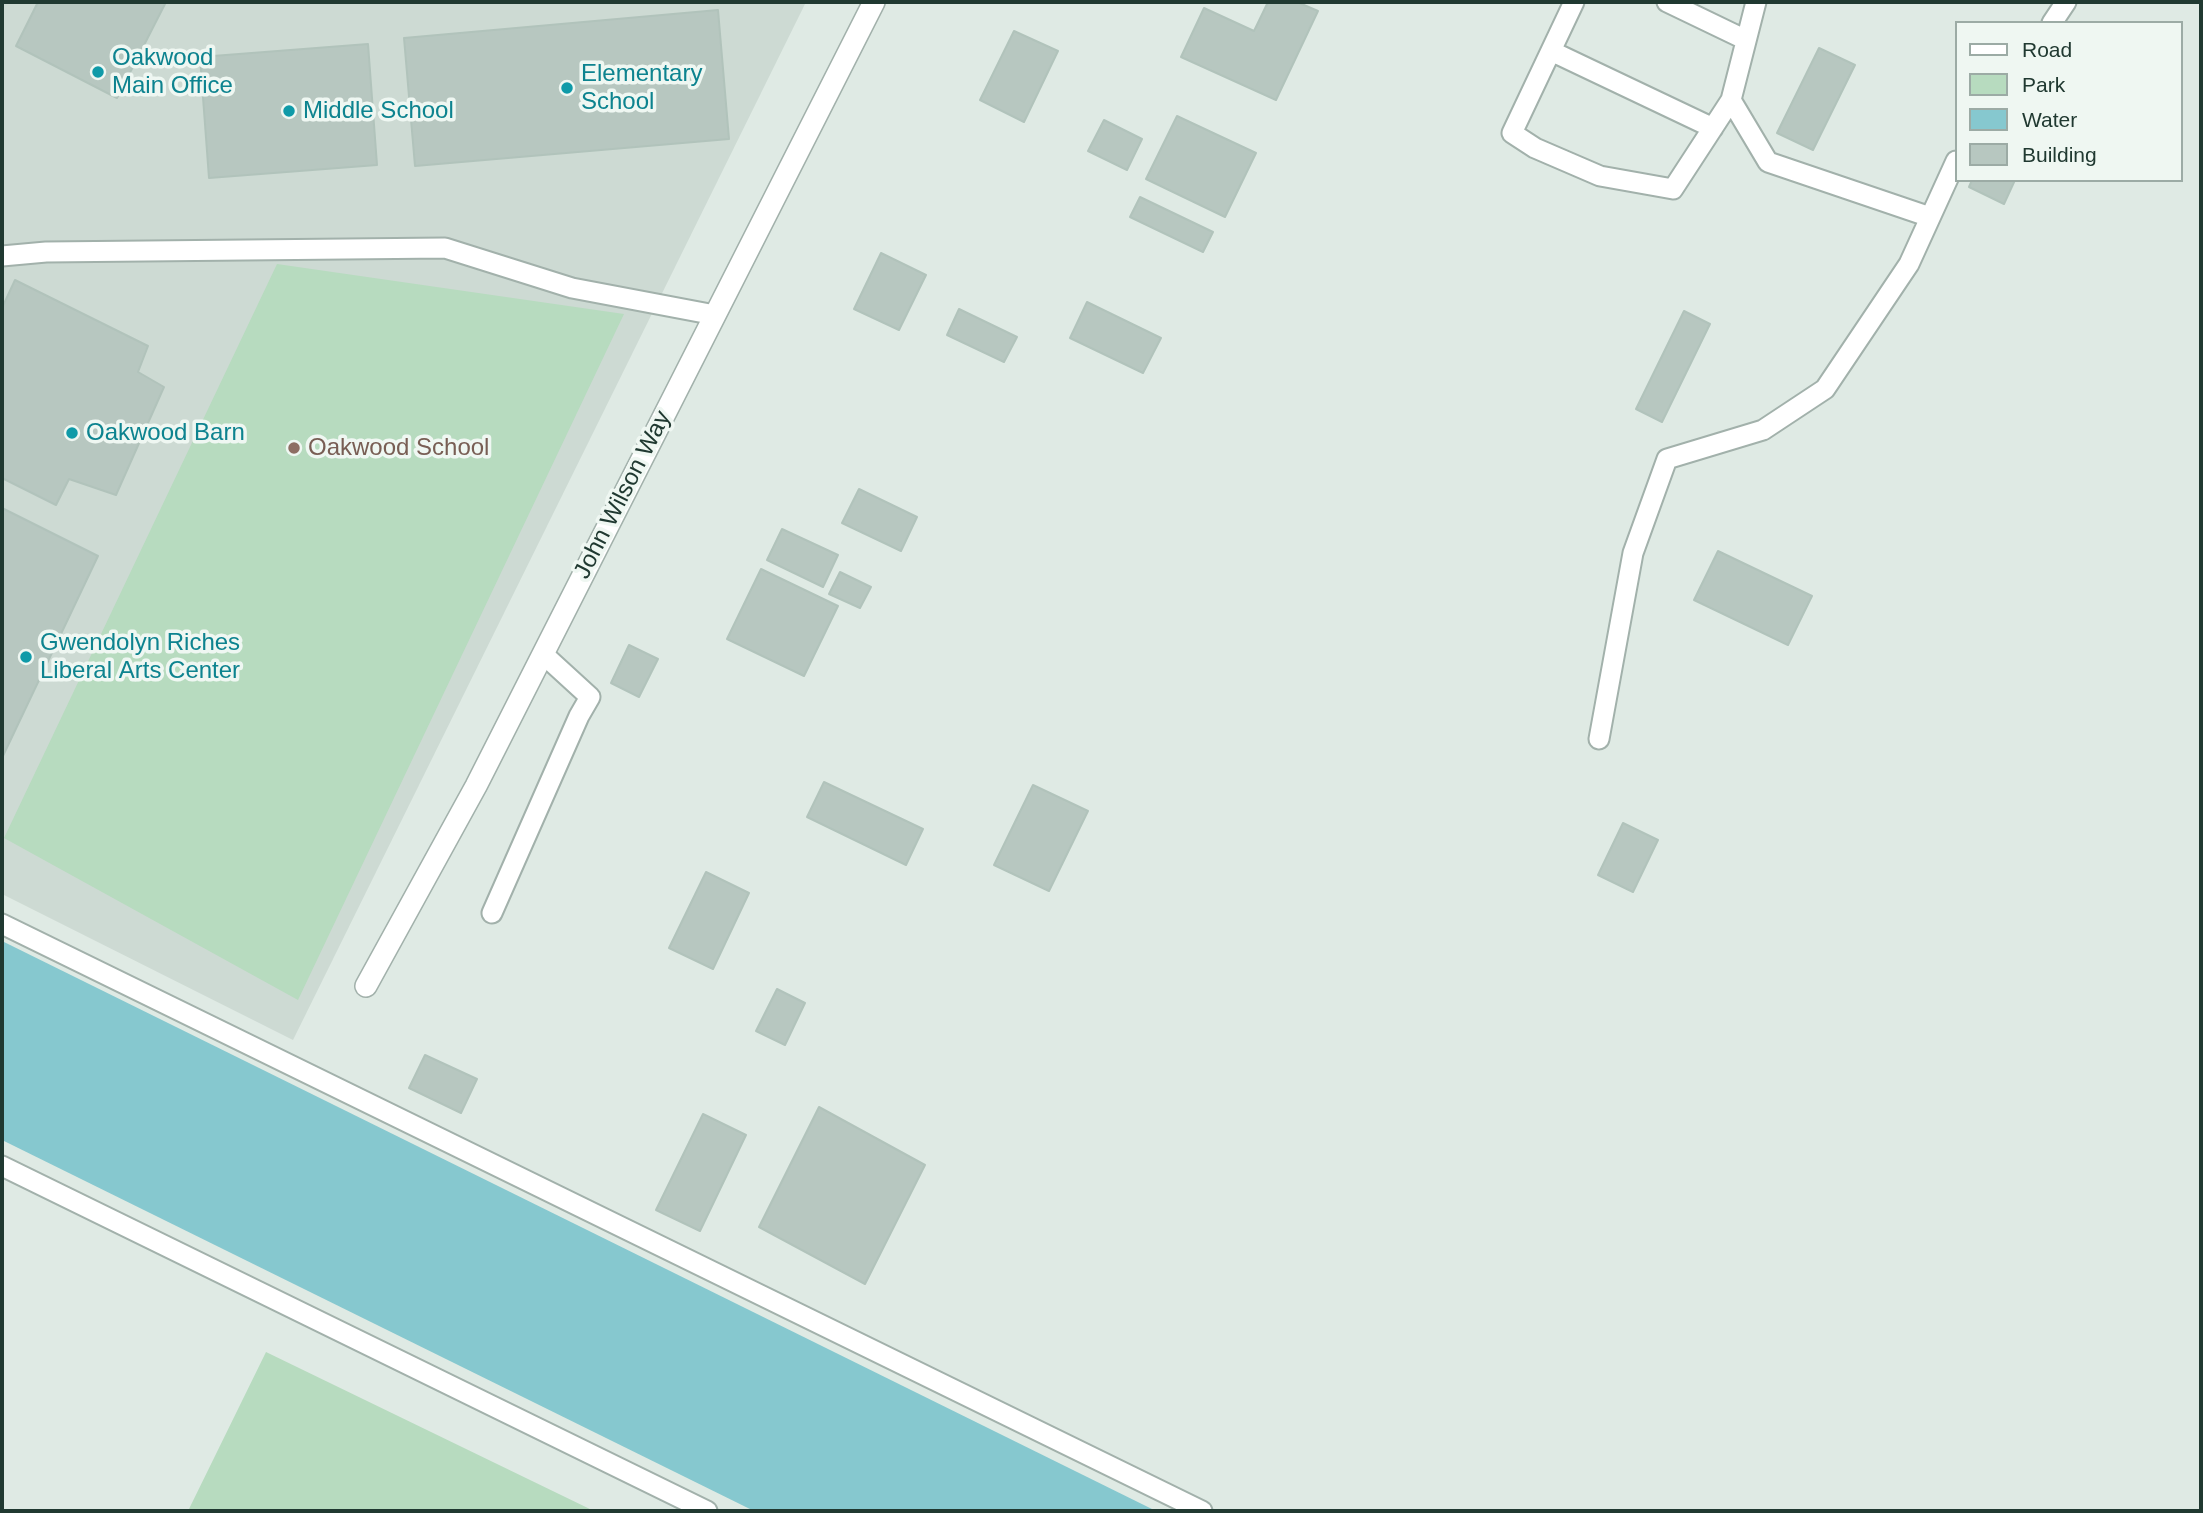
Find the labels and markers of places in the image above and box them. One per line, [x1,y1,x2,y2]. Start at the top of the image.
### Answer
place label: Oakwood Main Office [112,44,233,100]
place label: Elementary School [581,60,702,116]
marker: Oakwood Main Office [90,64,106,80]
marker: Elementary School [559,80,575,96]
place label: Middle School [303,97,454,125]
marker: Middle School [281,103,297,119]
place label: Oakwood Barn [86,419,245,447]
marker: Oakwood Barn [64,425,80,441]
place label: Oakwood School [308,434,489,462]
marker: Oakwood School [286,440,302,456]
place label: Gwendolyn Riches Liberal Arts Center [40,629,240,685]
marker: Gwendolyn Riches Liberal Arts Center [18,649,34,665]

